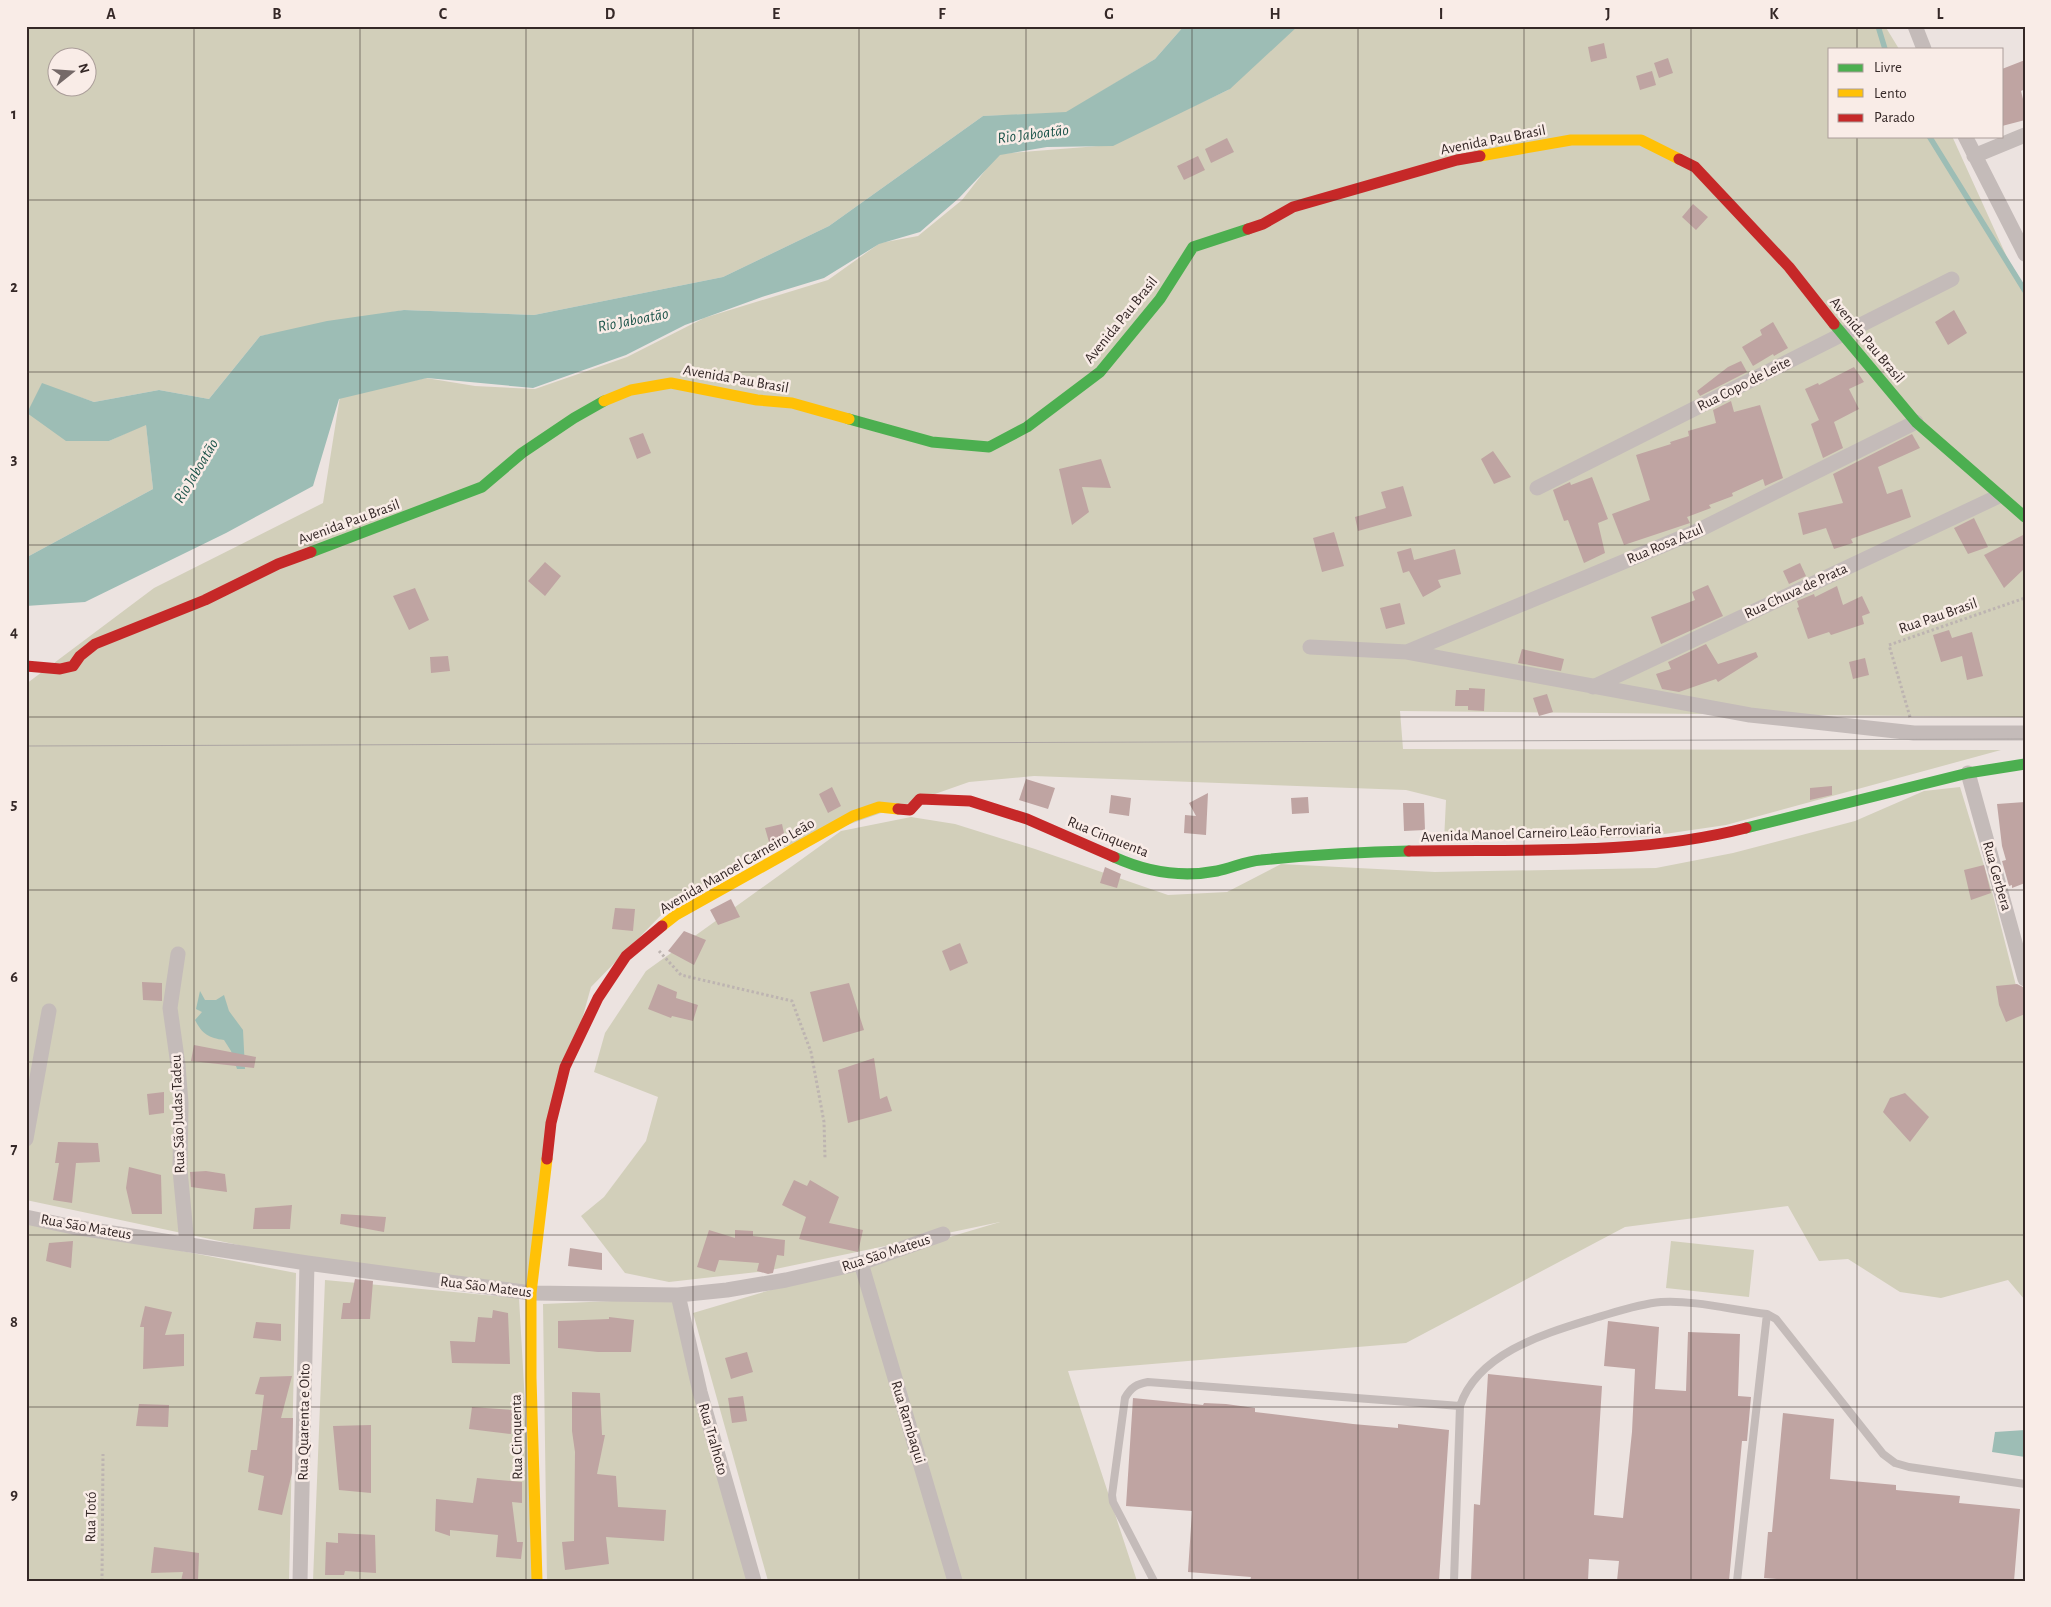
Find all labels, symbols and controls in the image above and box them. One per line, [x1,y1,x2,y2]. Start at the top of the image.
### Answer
text: A [106,6,116,22]
text: B [272,6,282,22]
text: C [439,6,448,22]
text: D [605,6,616,22]
text: E [772,6,780,22]
text: F [938,6,946,22]
text: G [1104,6,1114,22]
text: H [1269,6,1281,22]
text: I [1439,6,1443,22]
text: J [1605,6,1611,22]
text: K [1769,6,1779,22]
text: L [1937,6,1944,22]
north arrow [48,48,98,98]
legend [1828,48,2004,138]
text: Livre [1874,60,1902,75]
text: N [75,62,92,75]
text: Lento [1874,86,1907,101]
text: 1 [11,106,17,122]
text: Parado [1874,110,1915,125]
water label: Rio Jaboatão [996,122,1070,146]
street label: Avenida Pau Brasil [1439,122,1547,158]
street label: Avenida Pau Brasil [1082,274,1160,366]
text: 2 [10,279,18,295]
street label: Avenida Pau Brasil [1827,294,1907,386]
water label: Rio Jaboatão [596,305,670,335]
street label: Rua Copo de Leite [1695,354,1793,414]
street label: Avenida Pau Brasil [682,362,790,396]
water label: Rio Jaboatão [171,436,222,506]
text: 3 [11,451,18,467]
street label: Avenida Pau Brasil [296,497,402,547]
street label: Rua Rosa Azul [1625,521,1705,567]
street label: Rua Chuva de Prata [1742,561,1850,621]
street label: Rua Pau Brasil [1897,596,1979,636]
text: 4 [10,624,18,640]
text: 5 [11,796,18,812]
street label: Rua Cinquenta [1065,814,1151,860]
street label: Avenida Manoel Carneiro Leão [657,815,817,917]
street label: Avenida Manoel Carneiro Leão Ferroviaria [1421,821,1662,845]
street label: Rua Gerbera [1980,839,2014,913]
text: 6 [10,969,18,985]
street label: Rua São Judas Tadeu [168,1054,188,1174]
text: 7 [11,1141,18,1157]
street label: Rua São Mateus [39,1212,133,1242]
street label: Rua São Mateus [840,1232,932,1274]
street label: Rua São Mateus [439,1274,533,1300]
text: 8 [10,1314,18,1330]
street label: Rua Quarenta e Oito [295,1363,313,1481]
street label: Rua Rambaqui [888,1379,928,1465]
street label: Rua Cinquenta [509,1394,525,1480]
street label: Rua Tralhoto [696,1401,730,1477]
text: 9 [10,1486,18,1502]
street label: Rua Totó [83,1491,99,1543]

